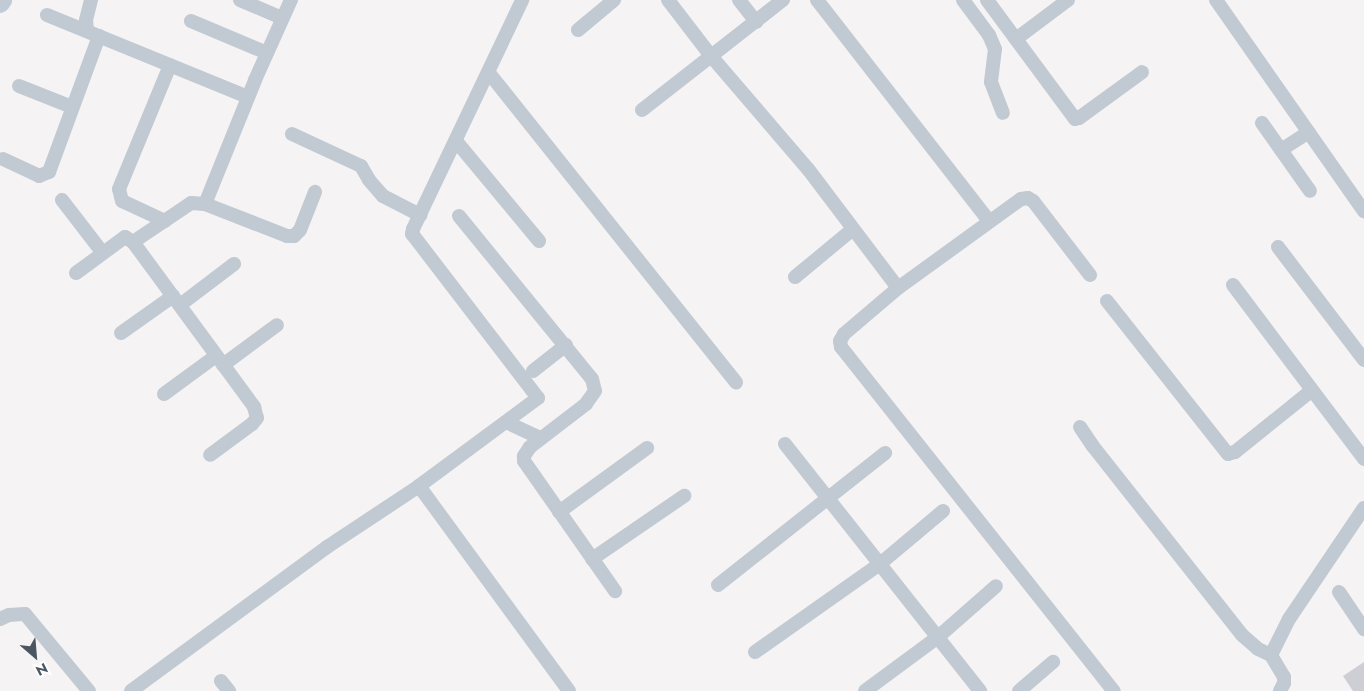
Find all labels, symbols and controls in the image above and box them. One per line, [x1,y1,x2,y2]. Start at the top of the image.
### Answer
north arrow [10,631,60,681]
text: N [32,658,51,681]

